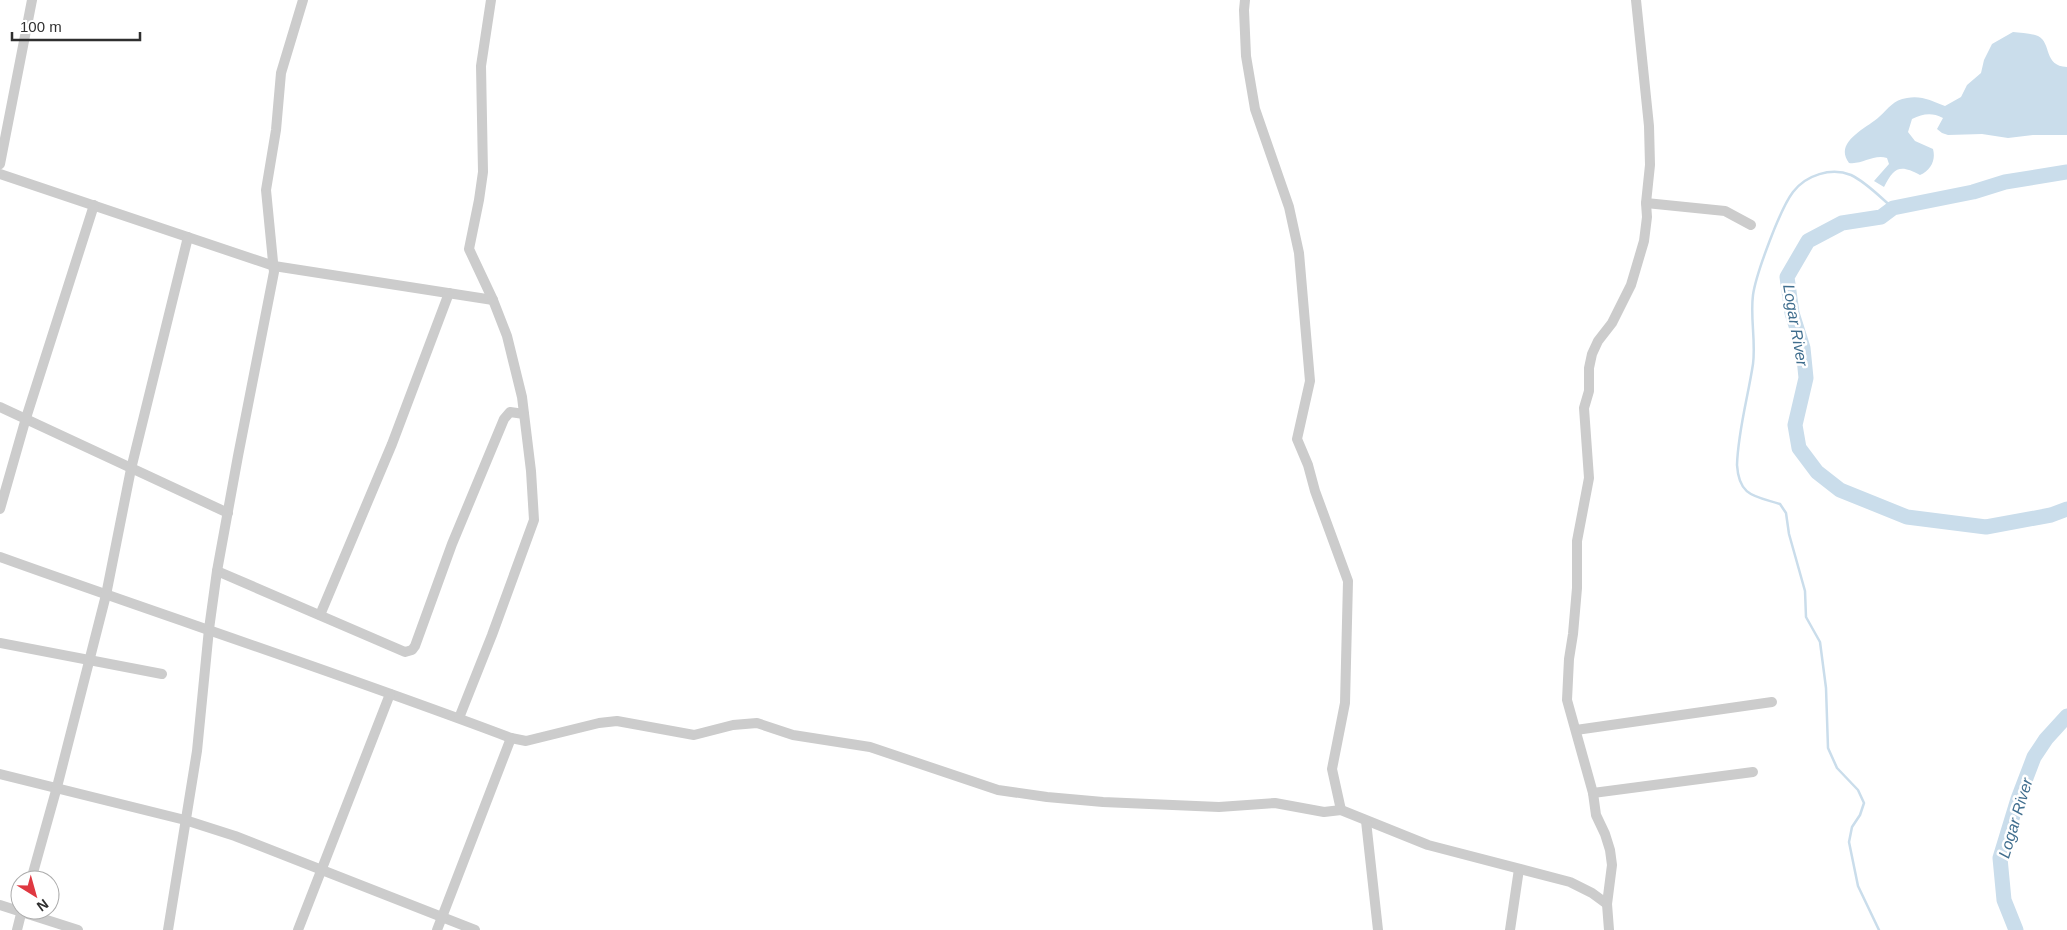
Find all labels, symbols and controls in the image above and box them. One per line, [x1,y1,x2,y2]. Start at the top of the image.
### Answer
scale bar [12,10,140,42]
text: 100 m [20,18,62,35]
water label: Logar River [1780,283,1811,368]
water label: Logar River [1995,775,2036,860]
north arrow [10,870,60,920]
text: N [34,896,52,915]

